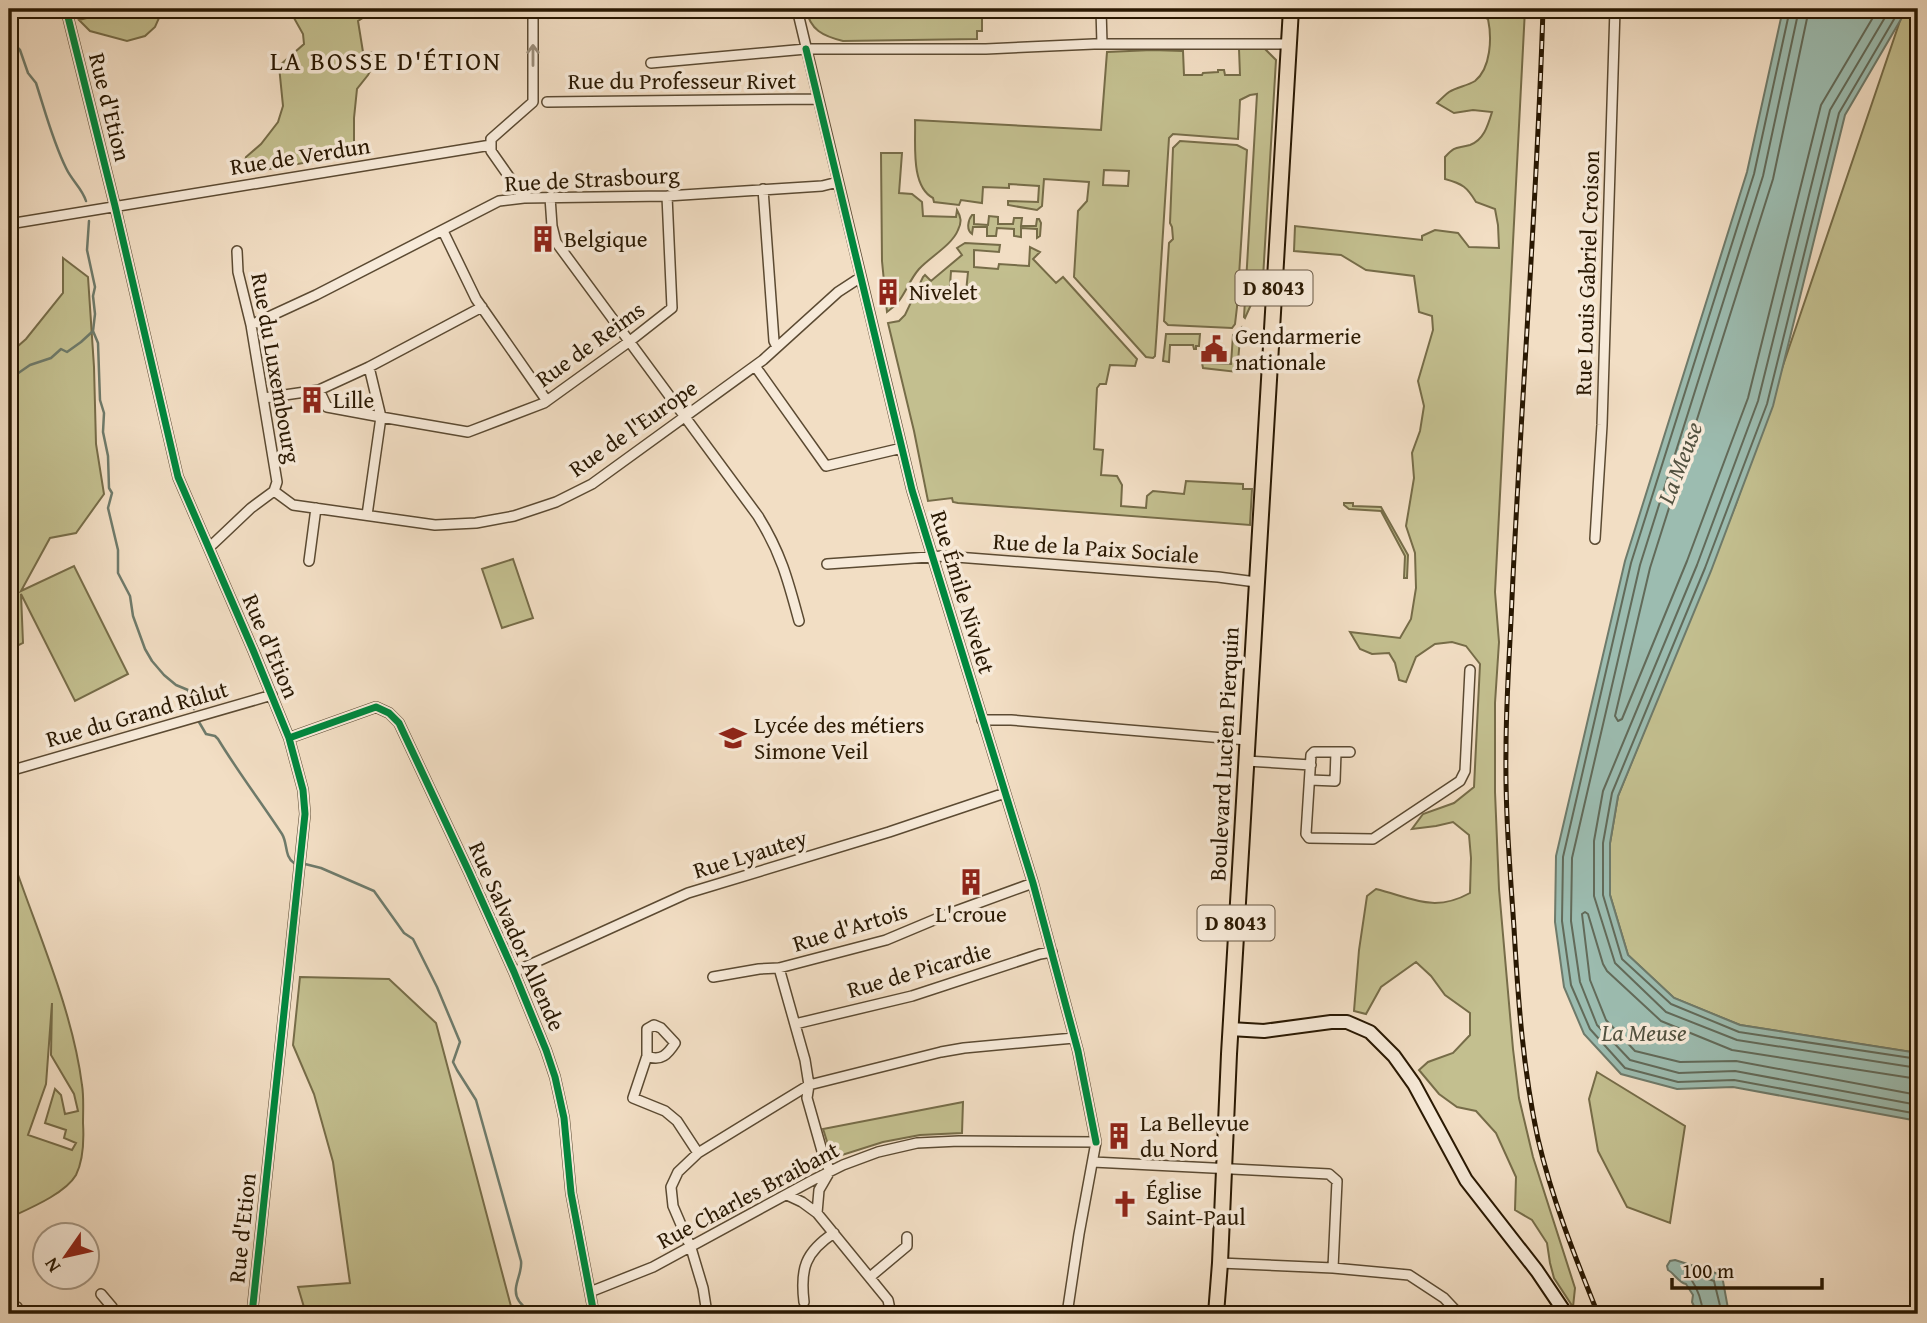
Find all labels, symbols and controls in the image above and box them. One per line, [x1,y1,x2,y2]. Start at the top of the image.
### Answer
district label: LA BOSSE D'ÉTION [270,41,502,80]
one-way arrow [526,44,540,67]
street label: Rue d'Etion [81,49,140,165]
street label: Rue du Professeur Rivet [568,64,796,97]
street label: Rue de Verdun [228,128,372,183]
street label: Rue Louis Gabriel Croison [1566,150,1607,396]
street label: Rue de Strasbourg [504,157,681,200]
place label: Belgique [564,222,648,255]
building icon: Belgique [528,224,558,254]
street label: Rue du Luxembourg [243,270,310,466]
road number: D 8043 [1236,270,1312,306]
place label: Nivelet [909,275,978,308]
building icon: Nivelet [873,277,903,307]
street label: Rue de Reims [528,293,651,395]
place label: Gendarmerie nationale [1235,319,1361,378]
public building icon: Gendarmerie nationale [1199,334,1229,364]
street label: Rue de l'Europe [562,371,704,484]
place label: Lille [333,383,374,416]
building icon: Lille [297,385,327,415]
water label: La Meuse [1648,416,1711,510]
street label: Rue Émile Nivelet [923,506,1004,678]
street label: Rue de la Paix Sociale [992,524,1200,571]
street label: Rue d'Etion [235,588,308,703]
street label: Boulevard Lucien Pierquin [1200,626,1247,882]
street label: Rue du Grand Rûlut [42,672,232,755]
place label: Lycée des métiers Simone Veil [754,708,924,767]
school or university icon: Lycée des métiers Simone Veil [718,723,748,753]
street label: Rue Lyautey [689,820,811,886]
street label: Rue Salvador Allende [461,836,574,1036]
building icon: L'croue [956,867,986,897]
street label: Rue d'Artois [788,893,911,960]
place label: L'croue [935,897,1007,930]
road number: D 8043 [1198,906,1274,940]
street label: Rue de Picardie [843,933,995,1006]
water label: La Meuse [1600,1015,1687,1050]
place label: La Bellevue du Nord [1140,1106,1249,1165]
building icon: La Bellevue du Nord [1104,1121,1134,1151]
street label: Rue Charles Braibant [651,1133,845,1257]
street label: Rue d'Etion [219,1171,264,1285]
place label: Église Saint-Paul [1146,1174,1246,1233]
church icon: Église Saint-Paul [1110,1189,1140,1219]
north arrow [32,1222,102,1292]
scale bar [1672,1246,1822,1290]
text: N [37,1252,67,1279]
text: 100 m [1682,1255,1734,1286]

